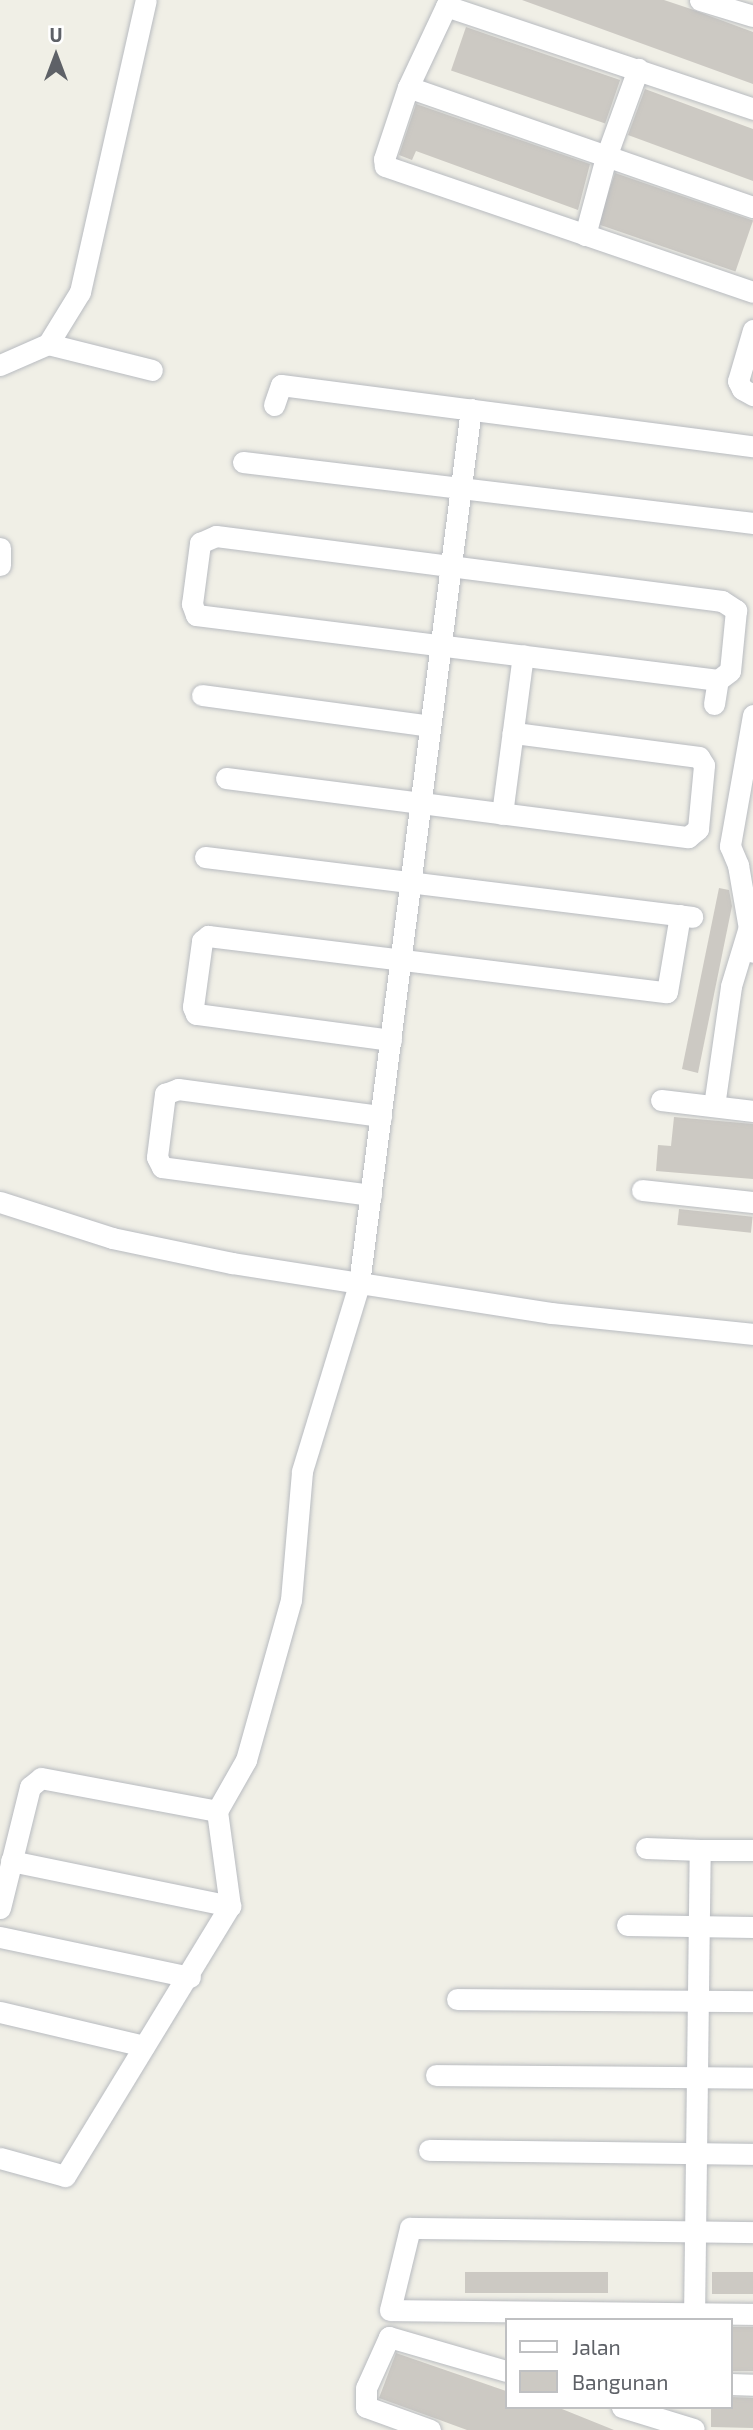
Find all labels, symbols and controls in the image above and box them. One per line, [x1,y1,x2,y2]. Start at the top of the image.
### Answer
north arrow [21,21,91,91]
text: U [49,23,63,46]
legend [504,2318,732,2409]
text: Jalan [572,2334,621,2359]
text: Bangunan [572,2369,668,2394]

